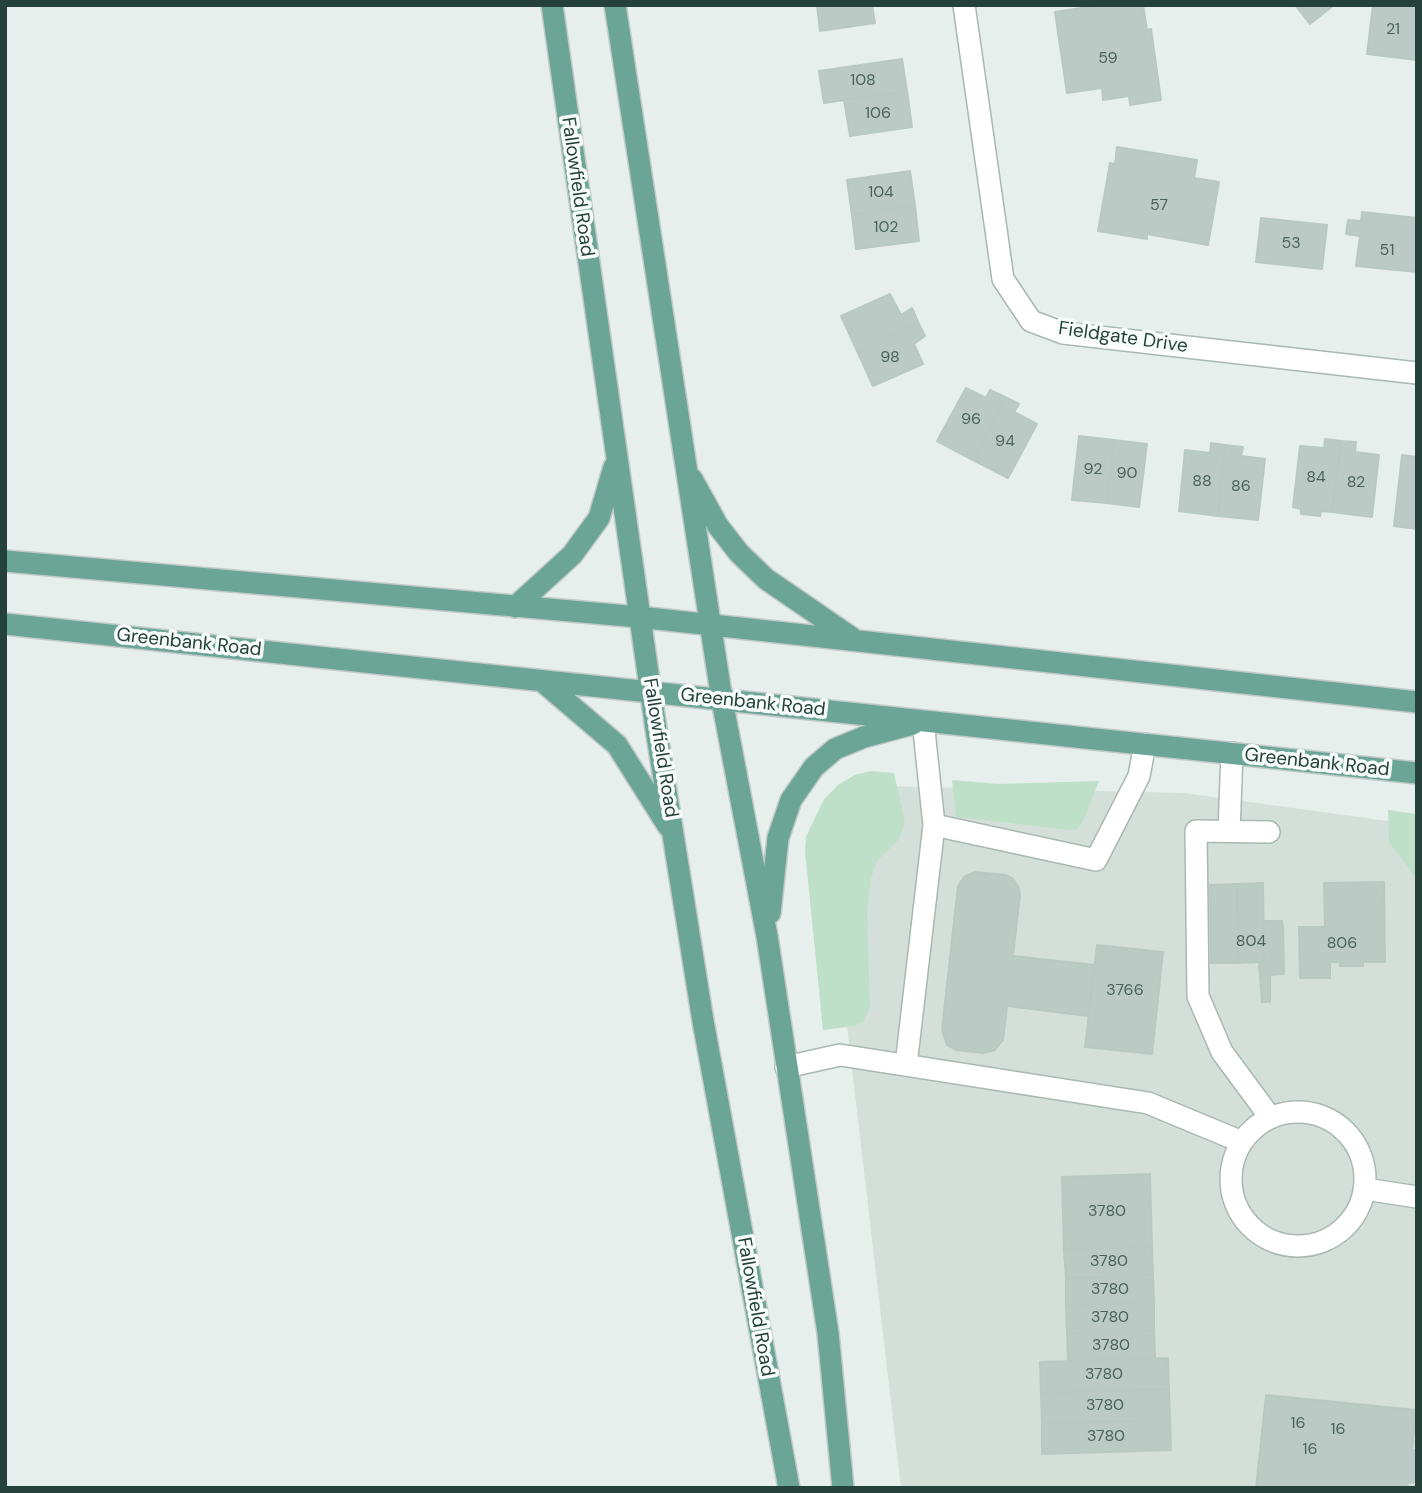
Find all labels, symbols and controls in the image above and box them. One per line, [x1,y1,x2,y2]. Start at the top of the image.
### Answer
house number: 21 [1386,20,1400,40]
house number: 59 [1098,49,1118,69]
house number: 108 [850,71,876,91]
house number: 106 [865,104,891,124]
street label: Fallowfield Road [556,116,598,258]
house number: 104 [868,183,894,203]
house number: 57 [1150,196,1168,216]
house number: 102 [874,218,898,238]
house number: 53 [1281,234,1301,254]
house number: 51 [1380,241,1394,261]
street label: Fieldgate Drive [1057,318,1189,358]
house number: 98 [880,348,900,368]
house number: 96 [961,410,981,430]
house number: 94 [995,432,1015,452]
house number: 92 [1084,460,1102,480]
house number: 90 [1117,464,1137,484]
house number: 84 [1306,468,1326,488]
house number: 88 [1192,472,1212,492]
house number: 82 [1347,473,1365,493]
house number: 86 [1231,477,1251,497]
street label: Greenbank Road [115,624,263,662]
street label: Fallowfield Road [638,677,682,819]
street label: Greenbank Road [679,684,827,722]
street label: Greenbank Road [1243,744,1391,782]
house number: 804 [1236,932,1266,952]
house number: 806 [1327,934,1357,954]
house number: 3766 [1106,981,1144,1001]
house number: 3780 [1088,1202,1126,1222]
street label: Fallowfield Road [732,1236,778,1378]
house number: 3780 [1090,1252,1128,1272]
house number: 3780 [1091,1280,1129,1300]
house number: 3780 [1091,1308,1129,1328]
house number: 3780 [1092,1336,1130,1356]
house number: 3780 [1085,1365,1123,1385]
house number: 3780 [1086,1396,1124,1416]
house number: 16 [1290,1414,1306,1434]
house number: 16 [1330,1420,1346,1440]
house number: 3780 [1087,1427,1125,1447]
house number: 16 [1302,1440,1318,1460]

